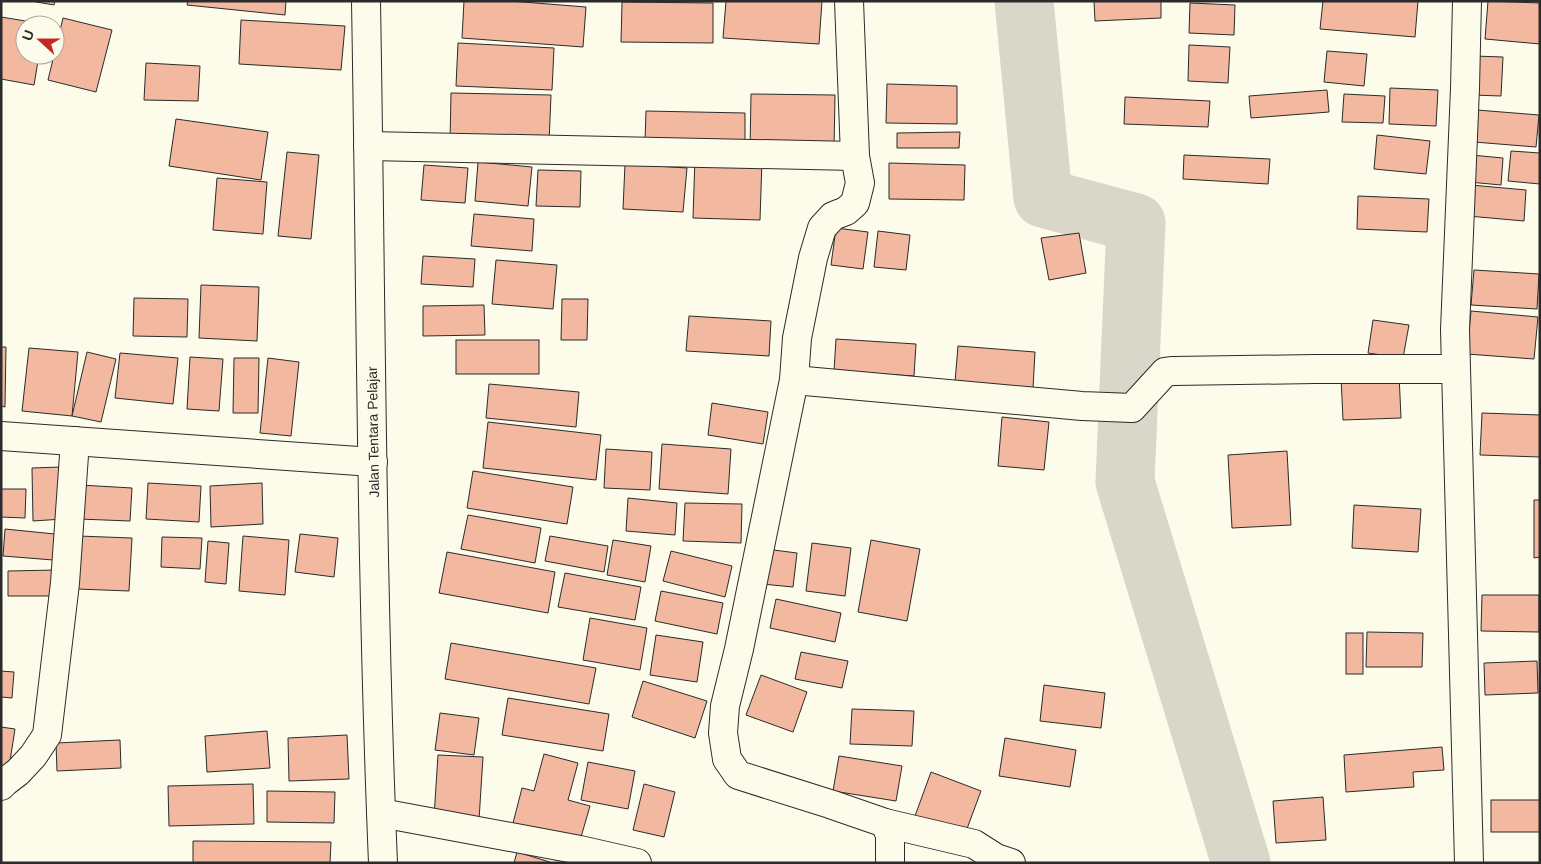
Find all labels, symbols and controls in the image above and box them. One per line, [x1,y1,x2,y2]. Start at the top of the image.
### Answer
north arrow [15,15,65,65]
text: U [19,28,37,43]
street label: Jalan Tentara Pelajar [364,366,382,498]

